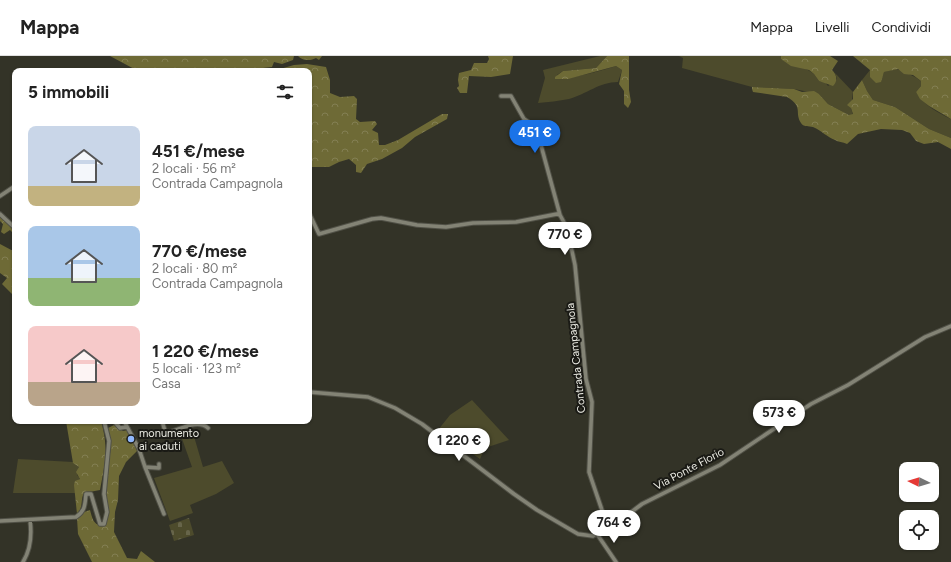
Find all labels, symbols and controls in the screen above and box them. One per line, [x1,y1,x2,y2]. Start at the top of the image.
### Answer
text: Mappa [20,16,79,39]
text: Mappa [750,19,793,36]
text: Livelli [815,19,850,36]
text: Condividi [872,19,931,36]
icon: filters [274,81,296,103]
text: 5 immobili [28,82,109,102]
pin: 451 € [507,120,563,154]
text: 451 € [518,125,552,140]
text: 451 €/mese [152,141,245,161]
icon: home [60,142,108,190]
text: 2 locali · 56 m² [152,161,236,176]
text: Contrada Campagnola [152,176,283,191]
pin: 770 € [537,222,593,256]
text: 770 € [547,227,583,242]
text: 770 €/mese [152,241,247,261]
icon: home [60,242,108,290]
text: 2 locali · 80 m² [152,261,237,276]
text: Contrada Campagnola [152,276,283,291]
street label: Contrada Campagnola [564,302,588,414]
text: 1 220 €/mese [152,341,259,361]
icon: home [60,342,108,390]
text: 5 locali · 123 m² [152,361,241,376]
text: Casa [152,376,181,391]
pin: 573 € [751,400,807,434]
text: 573 € [762,405,796,420]
place label: monumento ai caduti [139,427,199,453]
pin: 1 220 € [422,428,496,462]
text: 1 220 € [437,433,481,448]
marker: monumento ai caduti [126,434,136,444]
street label: Via Ponte Florio [652,445,726,493]
north arrow [899,462,939,502]
map controls [899,462,939,550]
pin: 764 € [586,510,642,544]
button: locate [899,510,939,550]
text: 764 € [596,515,632,530]

